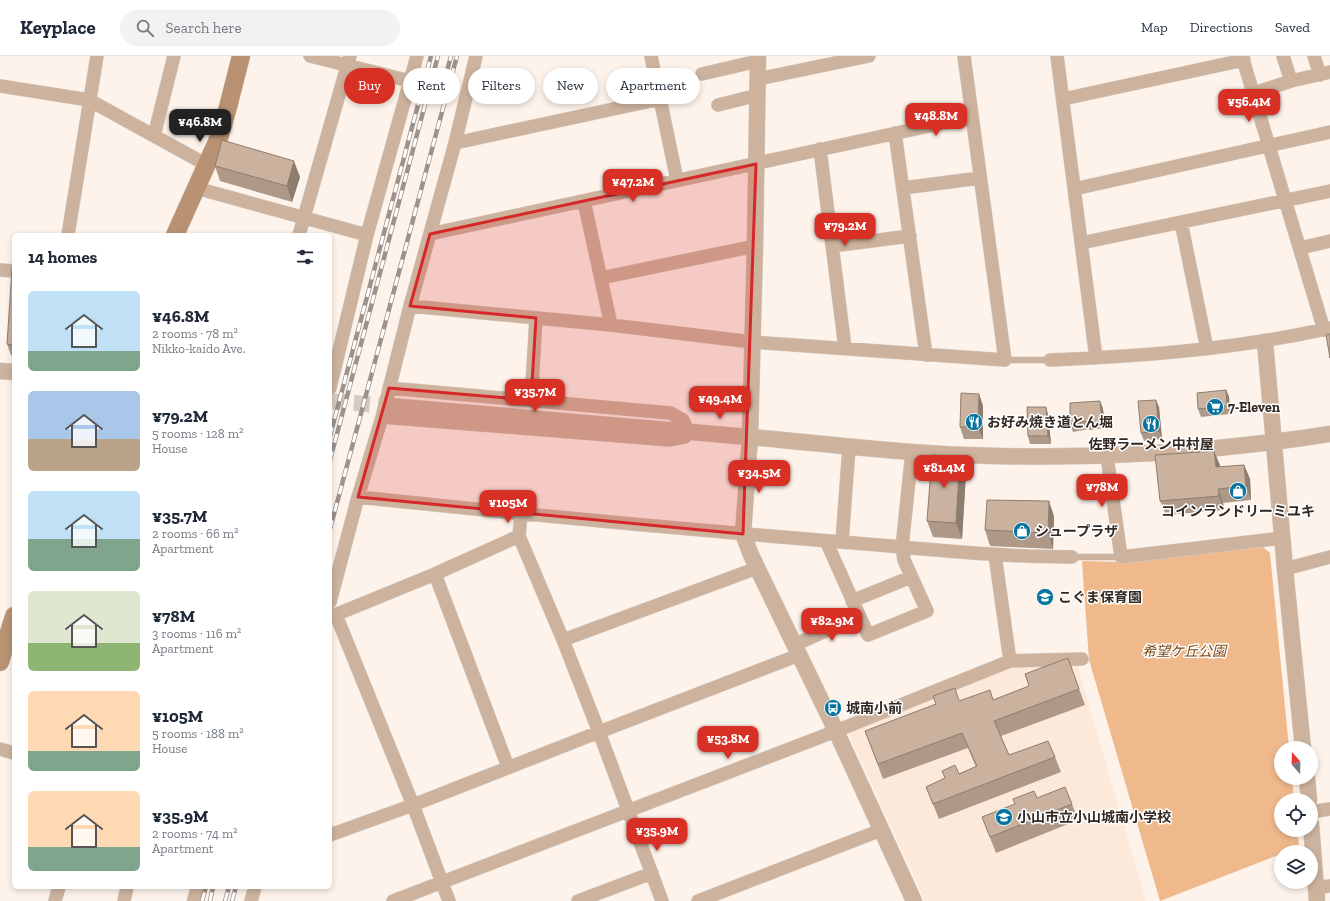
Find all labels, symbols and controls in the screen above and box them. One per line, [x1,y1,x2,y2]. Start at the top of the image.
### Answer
search box [120,10,400,46]
text: Keyplace [20,16,96,39]
icon: search [134,17,156,39]
text: Search here [166,19,242,37]
text: Map [1141,19,1168,36]
text: Directions [1190,19,1253,36]
text: Saved [1275,19,1310,36]
chip: Buy [344,68,395,104]
chip: Rent [403,68,460,104]
chip: Filters [468,68,535,104]
chip: New [543,68,598,104]
chip: Apartment [606,68,700,104]
pin: ¥56.4M [1216,89,1282,123]
text: ¥56.4M [1227,94,1271,109]
pin: ¥48.8M [903,103,969,137]
text: ¥48.8M [914,108,958,123]
pin: ¥46.8M [167,109,233,143]
text: ¥46.8M [178,114,222,129]
pin: ¥47.2M [600,169,666,203]
text: ¥47.2M [612,174,654,189]
pin: ¥79.2M [812,213,878,247]
text: ¥79.2M [824,218,866,233]
icon: filters [294,246,316,268]
text: 14 homes [28,247,97,267]
text: ¥46.8M [152,306,209,326]
icon: home [60,307,108,355]
text: 2 rooms · 78 m² [152,326,238,341]
text: Nikko-kaido Ave. [152,341,245,356]
pin: ¥35.7M [502,379,568,413]
text: ¥35.7M [514,384,556,399]
pin: ¥49.4M [687,386,753,420]
text: ¥49.4M [698,391,742,406]
supermarket icon: 7-Eleven [1205,397,1225,417]
place label: 7-Eleven [1228,399,1281,416]
text: ¥79.2M [152,406,208,426]
icon: home [60,407,108,455]
restaurant icon: お好み焼き道とん堀 [964,412,984,432]
place label: お好み焼き道とん堀 [987,414,1113,431]
restaurant icon: 佐野ラーメン中村屋 [1141,414,1161,434]
text: 5 rooms · 128 m² [152,426,243,441]
place label: 佐野ラーメン中村屋 [1088,436,1214,453]
text: House [152,441,187,456]
pin: ¥81.4M [911,455,977,489]
pin: ¥34.5M [726,460,792,494]
text: ¥81.4M [923,460,965,475]
text: ¥34.5M [737,465,781,480]
pin: ¥78M [1078,474,1126,508]
text: ¥78M [1086,479,1118,494]
shop icon: コインランドリーミユキ [1228,481,1248,501]
pin: ¥105M [480,490,536,524]
text: ¥105M [489,495,527,510]
place label: コインランドリーミユキ [1161,503,1315,520]
text: ¥35.7M [152,506,207,526]
icon: home [60,507,108,555]
shop icon: シュープラザ [1012,521,1032,541]
place label: シュープラザ [1035,523,1118,540]
text: 2 rooms · 66 m² [152,526,239,541]
text: Apartment [152,541,214,556]
school or university icon: こぐま保育園 [1035,587,1055,607]
place label: こぐま保育園 [1058,589,1142,606]
text: ¥78M [152,606,195,626]
icon: home [60,607,108,655]
pin: ¥82.9M [799,608,865,642]
text: ¥82.9M [810,613,854,628]
text: 3 rooms · 116 m² [152,626,241,641]
text: Apartment [152,641,214,656]
park label: 希望ケ丘公園 [1142,643,1228,660]
bus stop icon: 城南小前 [823,698,843,718]
place label: 城南小前 [846,700,902,717]
text: ¥105M [152,706,203,726]
icon: home [60,707,108,755]
text: 5 rooms · 188 m² [152,726,244,741]
pin: ¥53.8M [695,726,761,760]
text: ¥53.8M [706,731,750,746]
text: House [152,741,187,756]
north arrow [1274,741,1318,785]
map controls [1274,741,1318,889]
button: locate [1274,793,1318,837]
text: ¥35.9M [152,806,208,826]
icon: home [60,807,108,855]
school or university icon: 小山市立小山城南小学校 [994,807,1014,827]
place label: 小山市立小山城南小学校 [1017,809,1171,826]
pin: ¥35.9M [624,818,690,852]
text: ¥35.9M [635,823,679,838]
text: 2 rooms · 74 m² [152,826,238,841]
text: Apartment [152,841,214,856]
button: layers [1274,845,1318,889]

